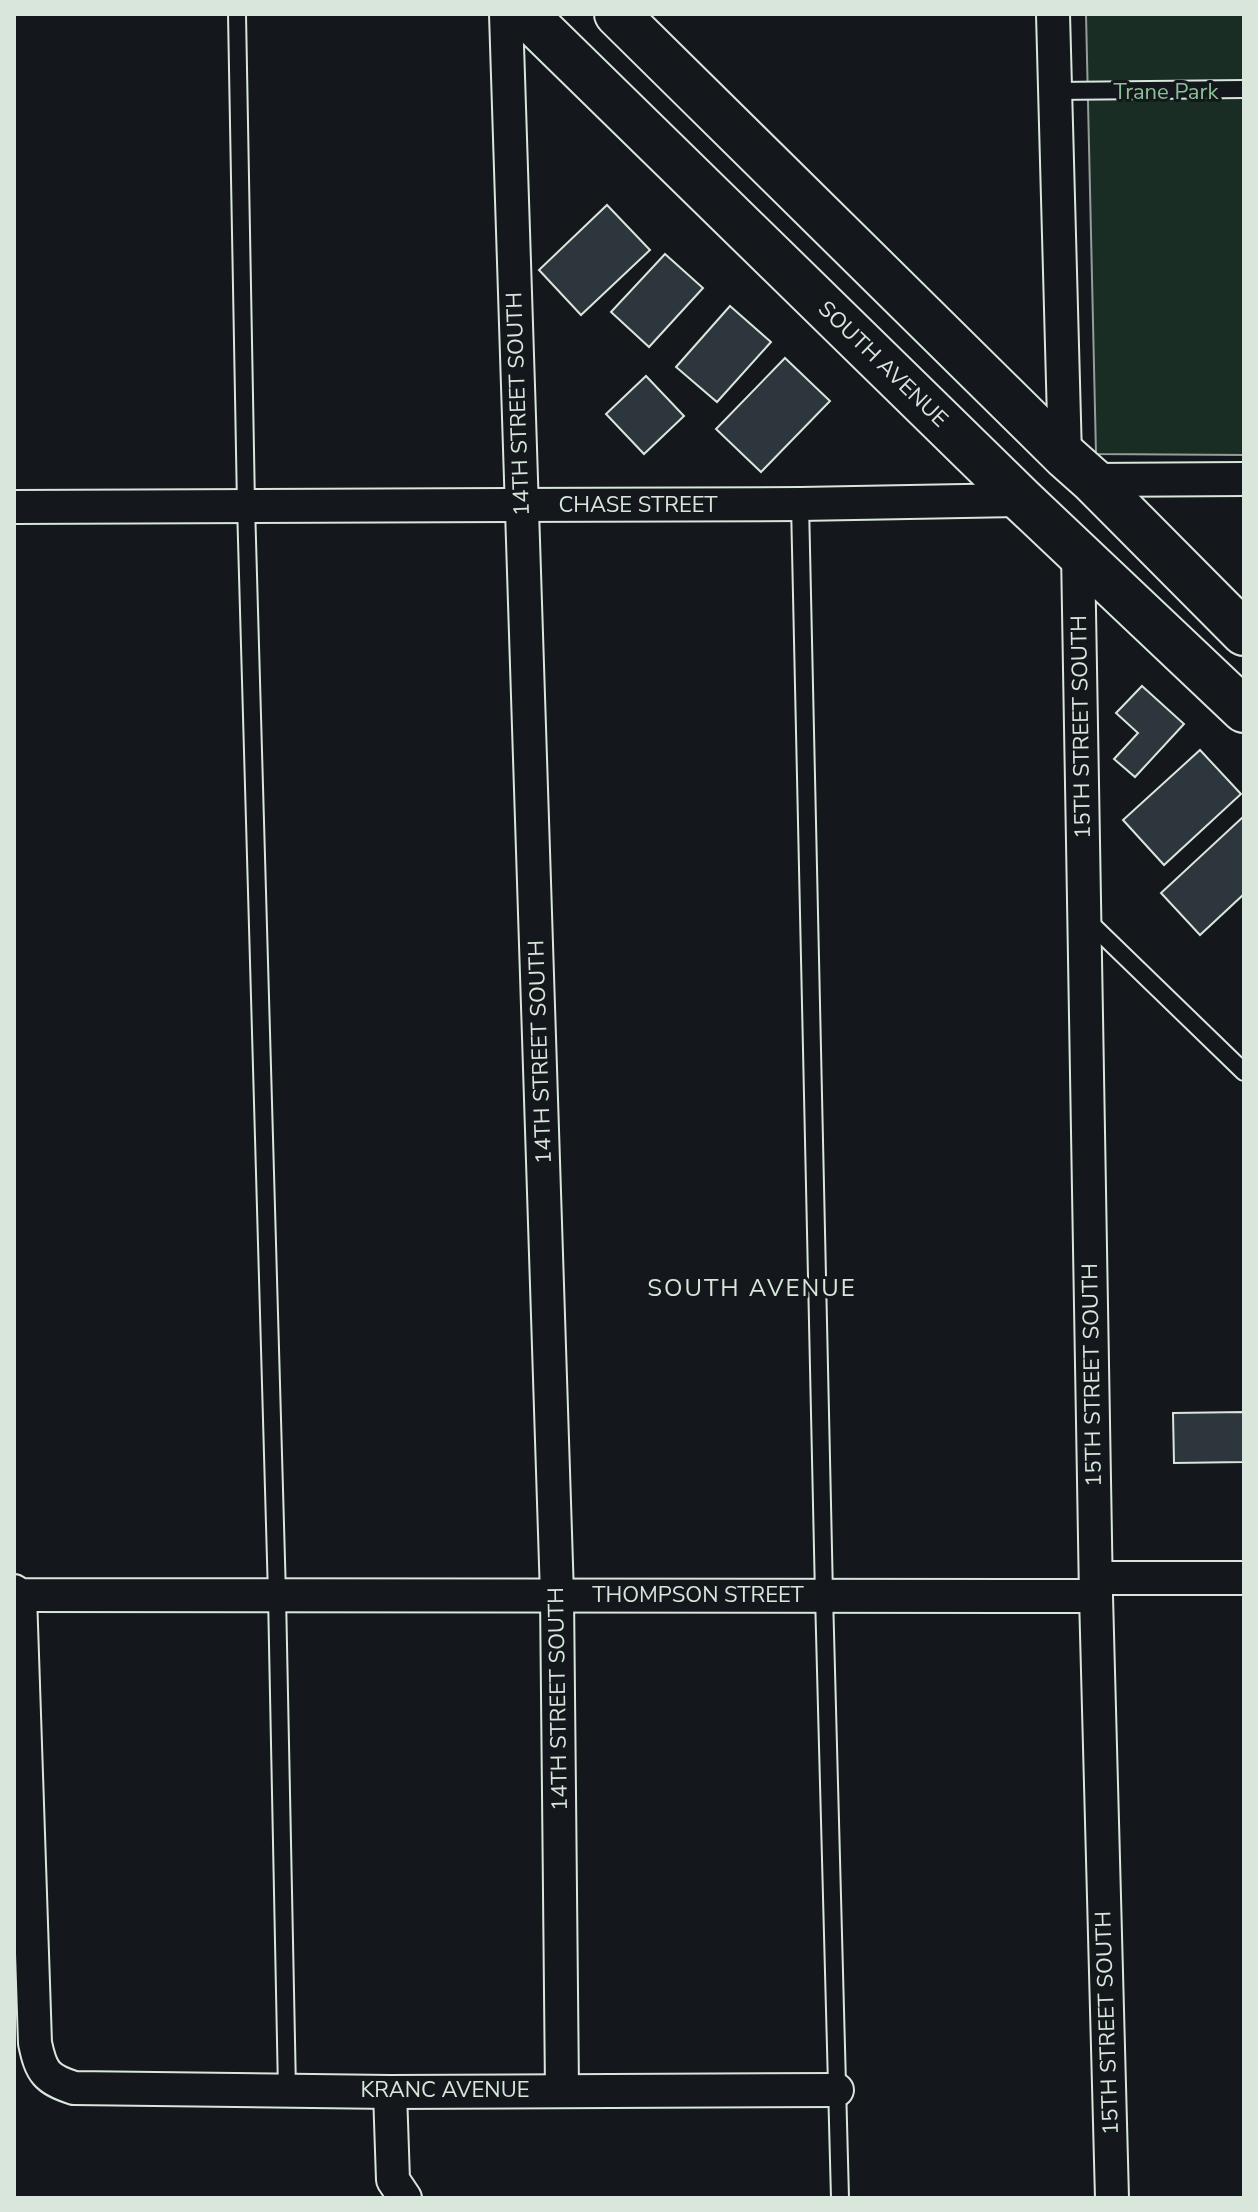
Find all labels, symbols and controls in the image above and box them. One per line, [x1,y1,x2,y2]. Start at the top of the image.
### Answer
park label: Trane Park [1114,77,1219,107]
street label: 14TH STREET SOUTH [499,292,537,516]
street label: SOUTH AVENUE [811,294,955,434]
street label: CHASE STREET [558,490,718,520]
street label: 15TH STREET SOUTH [1064,615,1098,839]
street label: 14TH STREET SOUTH [521,940,559,1164]
street label: 15TH STREET SOUTH [1075,1263,1109,1487]
district label: SOUTH AVENUE [647,1272,857,1304]
street label: THOMPSON STREET [592,1580,805,1610]
street label: 14TH STREET SOUTH [541,1587,575,1811]
street label: 15TH STREET SOUTH [1088,1911,1126,2135]
street label: KRANC AVENUE [361,2075,529,2105]

